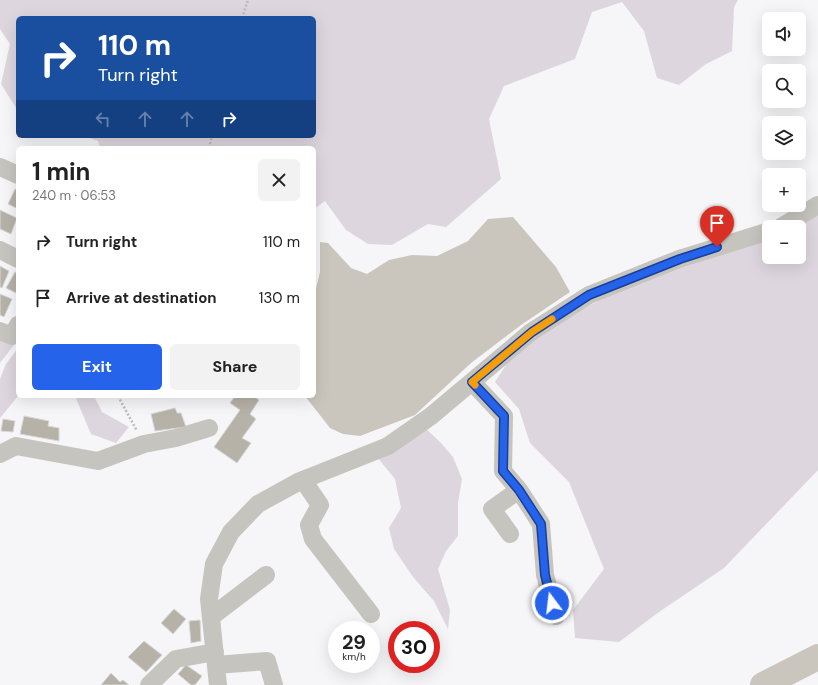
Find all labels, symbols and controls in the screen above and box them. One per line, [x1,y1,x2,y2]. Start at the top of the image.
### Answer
map controls [762,12,806,264]
button: sound [762,12,806,56]
text: 110 m [98,27,171,64]
icon: right [32,32,84,84]
text: Turn right [98,63,178,87]
button: search [762,64,806,108]
icon: left [92,108,114,130]
icon: ahead [134,108,156,130]
icon: ahead [176,108,198,130]
icon: right [218,108,240,130]
button: layers [762,116,806,160]
text: 1 min [32,156,90,187]
button: close [258,159,300,201]
button: + [762,168,806,212]
text: 240 m · 06:53 [32,187,116,204]
pin [700,206,734,247]
icon: arrive [706,212,728,234]
button: − [762,220,806,264]
icon: right [32,231,54,253]
text: Turn right [66,232,137,252]
text: 110 m [263,232,300,252]
icon: arrive [32,287,54,309]
text: Arrive at destination [66,288,217,308]
text: 130 m [259,288,300,308]
button: Exit [32,344,162,390]
button: Share [170,344,300,390]
position arrow [531,582,573,624]
speed limit sign: 30 [388,621,440,673]
text: 29 [342,629,366,655]
text: km/h [342,650,366,663]

